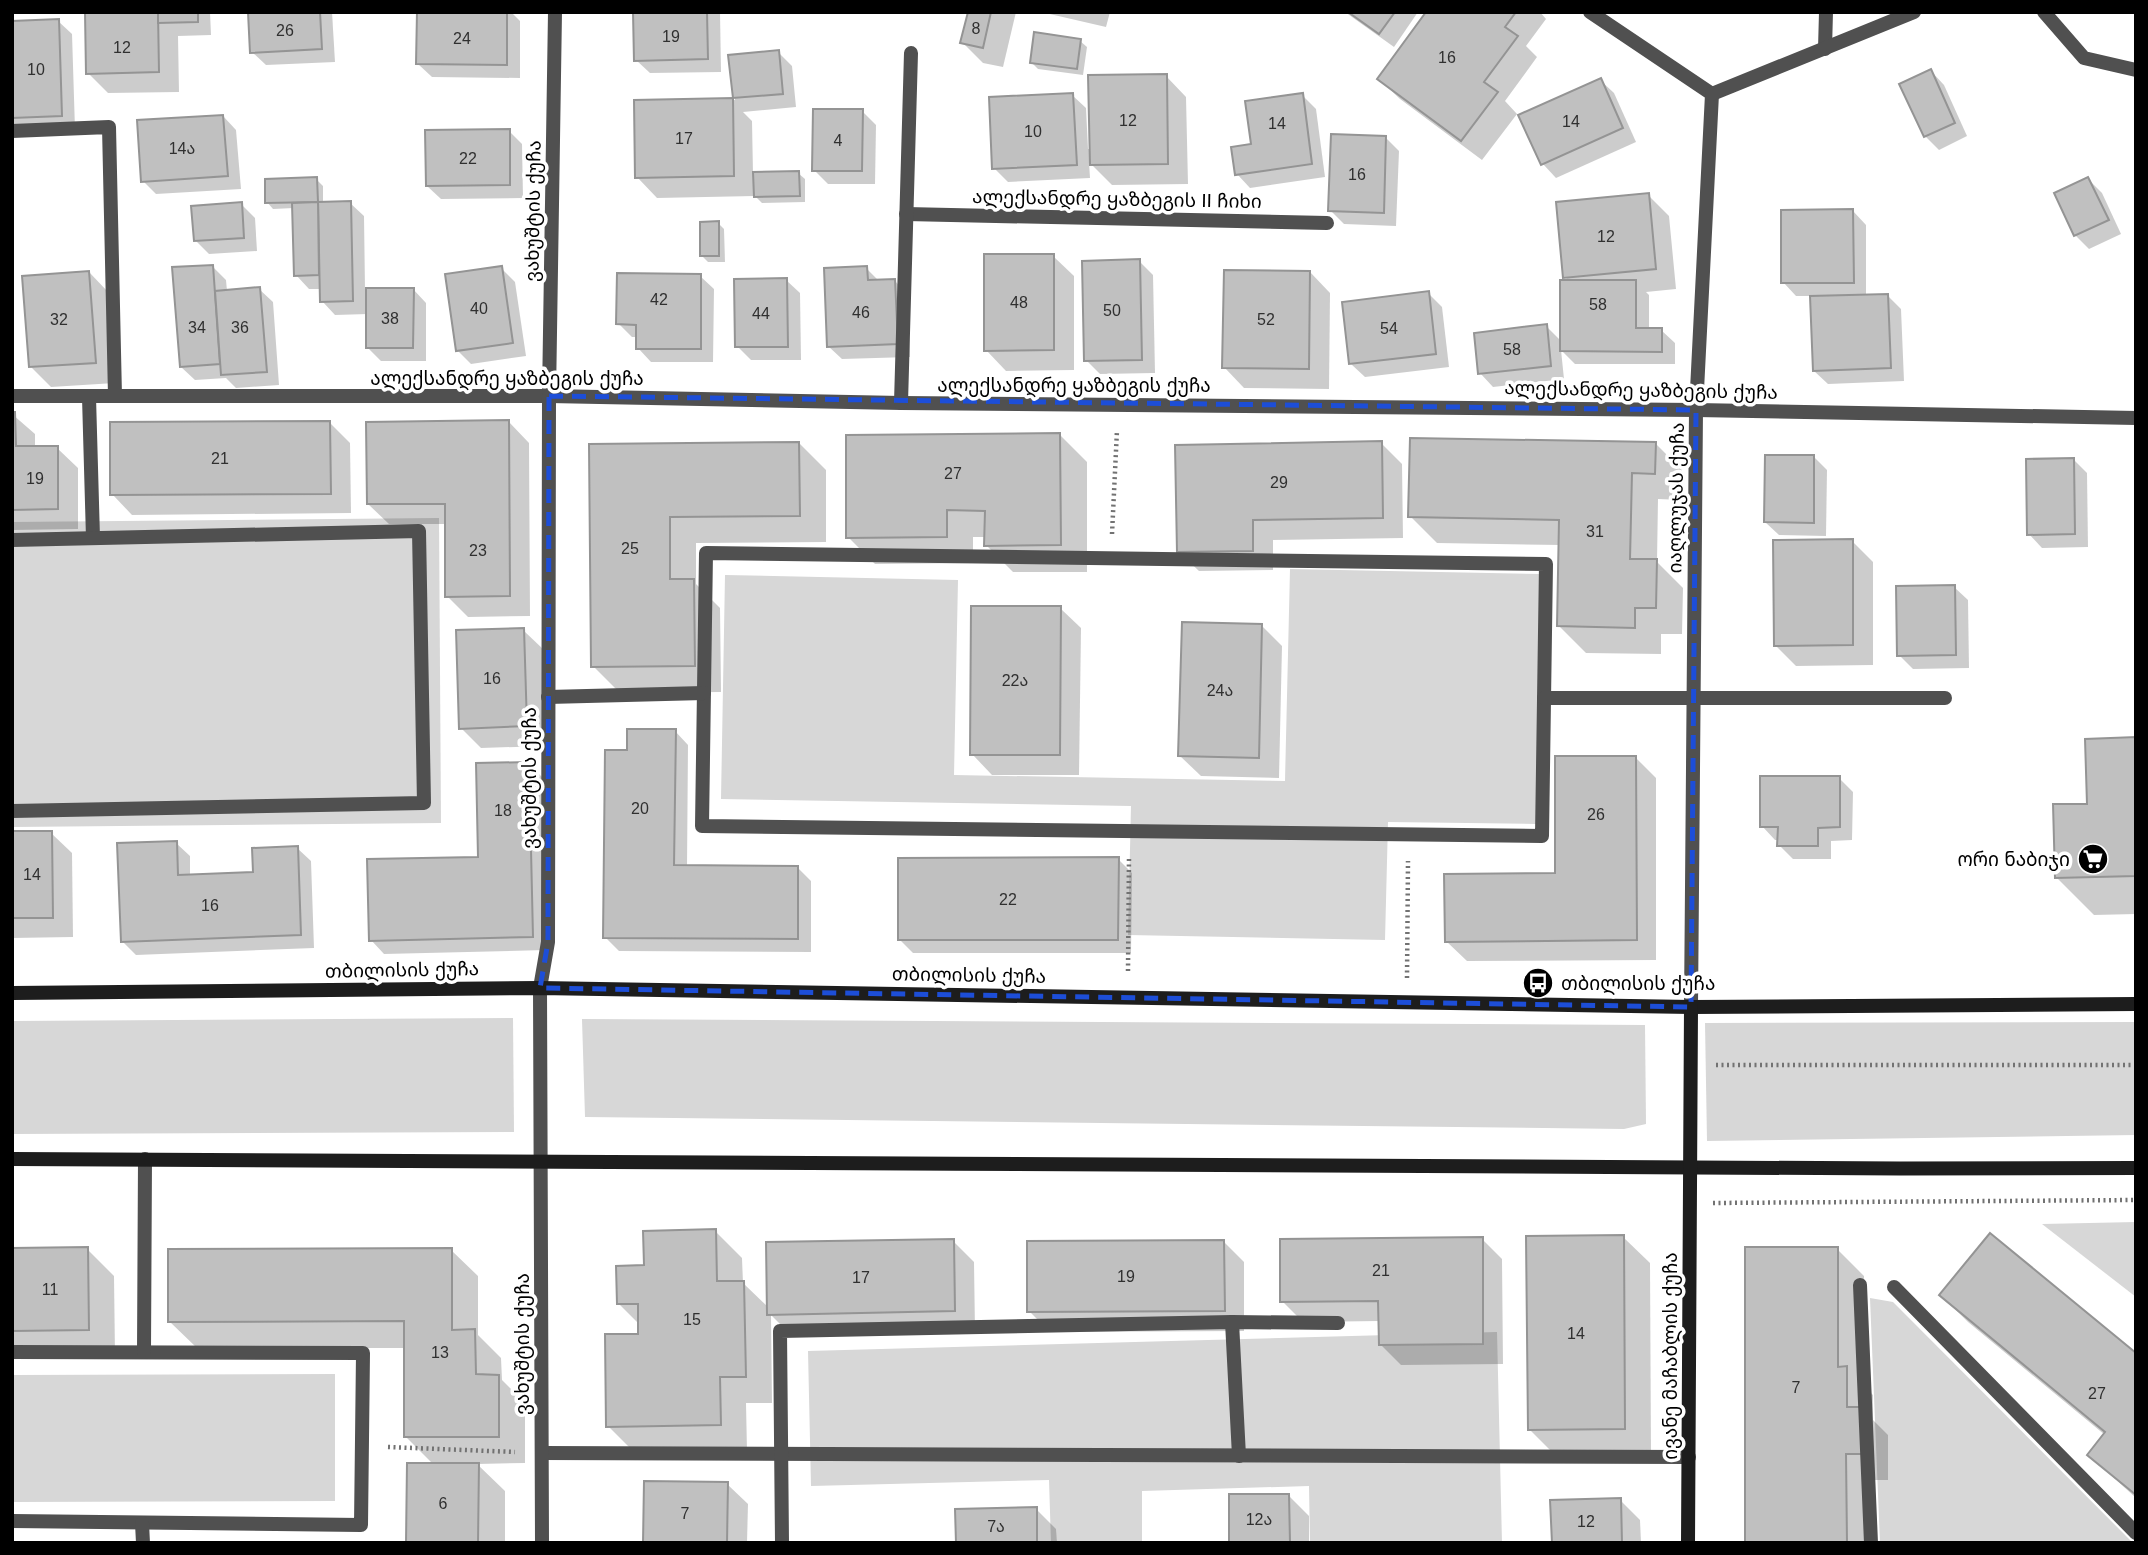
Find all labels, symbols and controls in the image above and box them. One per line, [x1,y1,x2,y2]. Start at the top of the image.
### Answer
house number: 8 [972,20,981,37]
house number: 26 [276,22,294,39]
house number: 19 [662,28,680,45]
house number: 24 [453,30,471,47]
house number: 12 [113,39,131,56]
house number: 16 [1438,49,1456,66]
house number: 10 [27,61,45,78]
house number: 12 [1119,112,1137,129]
house number: 14 [1562,113,1580,130]
house number: 14 [1268,115,1286,132]
house number: 10 [1024,123,1042,140]
house number: 17 [675,130,693,147]
house number: 4 [834,132,843,149]
house number: 14ა [169,140,195,157]
street label: ვახუშტის ქუჩა [521,140,546,282]
house number: 22 [459,150,477,167]
house number: 16 [1348,166,1366,183]
street label: ალექსანდრე ყაზბეგის II ჩიხი [972,186,1262,214]
house number: 12 [1597,228,1615,245]
house number: 42 [650,291,668,308]
house number: 48 [1010,294,1028,311]
house number: 58 [1589,296,1607,313]
house number: 40 [470,300,488,317]
house number: 50 [1103,302,1121,319]
house number: 46 [852,304,870,321]
house number: 44 [752,305,770,322]
house number: 38 [381,310,399,327]
house number: 32 [50,311,68,328]
house number: 52 [1257,311,1275,328]
house number: 34 [188,319,206,336]
house number: 36 [231,319,249,336]
house number: 54 [1380,320,1398,337]
house number: 58 [1503,341,1521,358]
street label: ალექსანდრე ყაზბეგის ქუჩა [370,368,644,391]
street label: ალექსანდრე ყაზბეგის ქუჩა [937,375,1211,398]
street label: ალექსანდრე ყაზბეგის ქუჩა [1504,377,1778,405]
street label: იაღლუჯას ქუჩა [1664,422,1690,574]
house number: 21 [211,450,229,467]
house number: 27 [944,465,962,482]
house number: 19 [26,470,44,487]
house number: 29 [1270,474,1288,491]
house number: 31 [1586,523,1604,540]
house number: 25 [621,540,639,557]
house number: 23 [469,542,487,559]
house number: 16 [483,670,501,687]
house number: 22ა [1002,672,1028,689]
house number: 24ა [1207,682,1233,699]
street label: ვახუშტის ქუჩა [519,707,541,849]
house number: 20 [631,800,649,817]
house number: 18 [494,802,512,819]
house number: 26 [1587,806,1605,823]
supermarket icon: ორი ნაბიჯი [2076,842,2110,876]
place label: ორი ნაბიჯი [1957,849,2070,871]
house number: 14 [23,866,41,883]
house number: 22 [999,891,1017,908]
house number: 16 [201,897,219,914]
street label: თბილისის ქუჩა [325,958,479,984]
street label: თბილისის ქუჩა [892,963,1046,989]
bus stop icon: თბილისის ქუჩა [1521,966,1555,1000]
place label: თბილისის ქუჩა [1561,973,1715,996]
street label: ივანე მაჩაბლის ქუჩა [1660,1252,1683,1460]
house number: 21 [1372,1262,1390,1279]
house number: 19 [1117,1268,1135,1285]
house number: 17 [852,1269,870,1286]
street label: ვახუშტის ქუჩა [512,1273,534,1415]
house number: 11 [42,1281,58,1298]
house number: 15 [683,1311,701,1328]
house number: 14 [1567,1325,1585,1342]
house number: 13 [431,1344,449,1361]
house number: 7 [1792,1379,1801,1396]
house number: 27 [2088,1385,2106,1402]
house number: 6 [439,1495,448,1512]
house number: 7 [681,1505,690,1522]
house number: 12ა [1246,1511,1272,1528]
house number: 12 [1577,1513,1595,1530]
house number: 7ა [987,1518,1005,1535]

